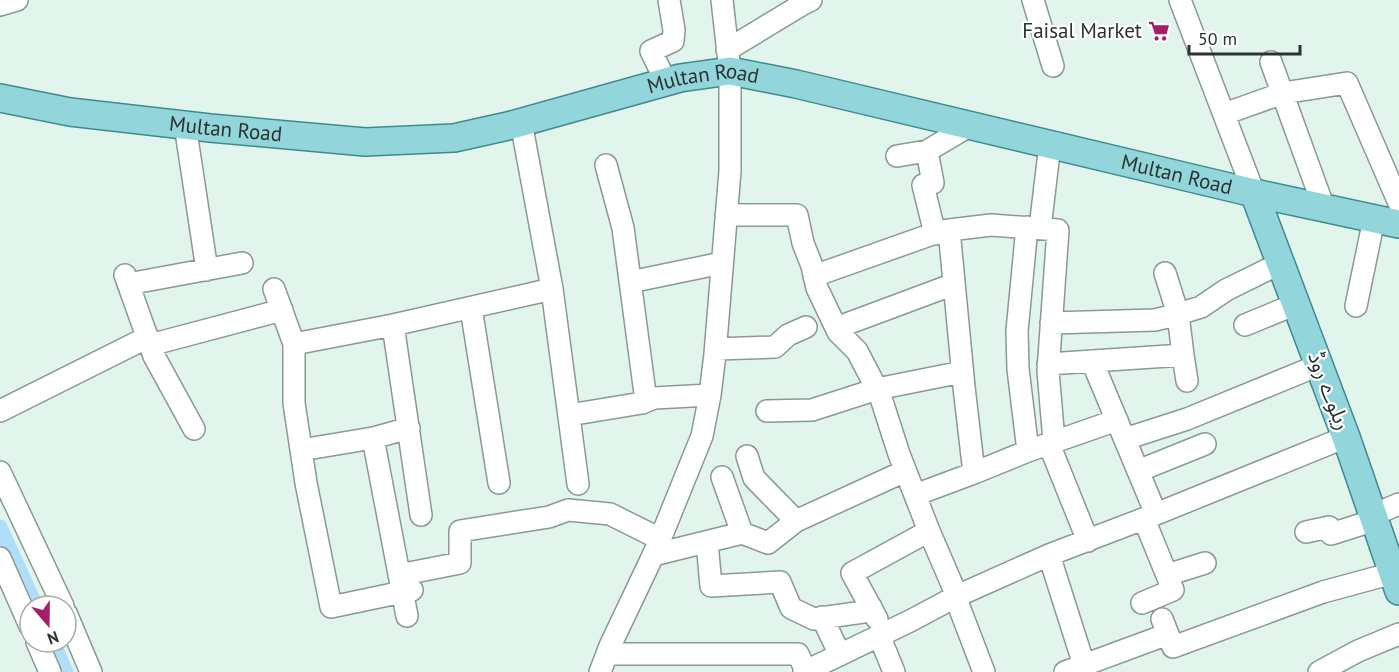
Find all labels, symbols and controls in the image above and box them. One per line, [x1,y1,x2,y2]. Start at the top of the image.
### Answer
place label: Faisal Market [1022,17,1142,44]
scale bar [1189,18,1300,56]
supermarket icon: Faisal Market [1147,19,1171,43]
text: 50 m [1198,27,1237,50]
street label: Multan Road [644,57,761,100]
street label: Multan Road [168,109,283,147]
street label: Multan Road [1119,148,1235,200]
street label: ریلوے روڈ [1302,348,1357,434]
north arrow [18,594,78,654]
text: N [45,627,61,649]

